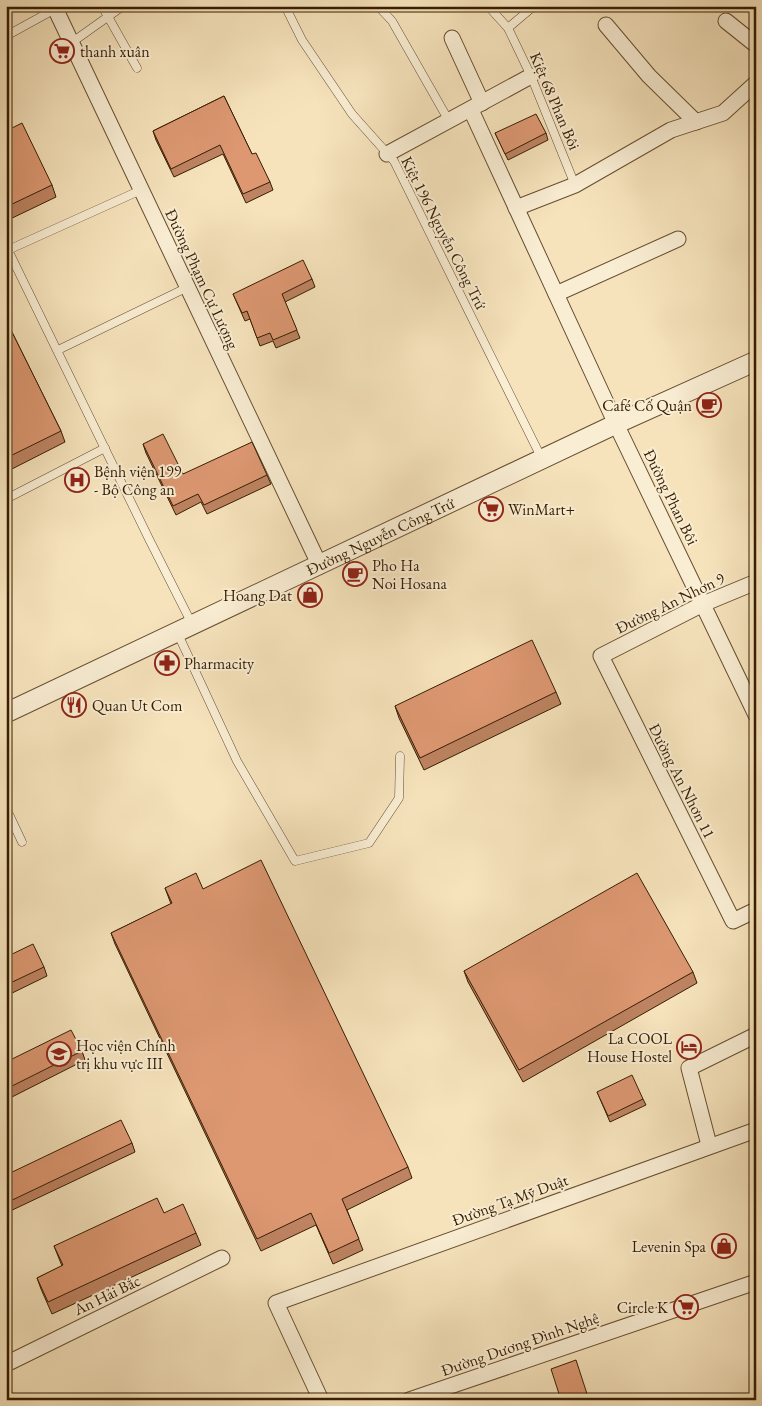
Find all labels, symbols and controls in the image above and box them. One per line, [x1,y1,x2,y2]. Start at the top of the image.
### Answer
supermarket icon: thanh xuân [49,38,75,64]
place label: thanh xuân [80,41,150,62]
street label: Kiệt 68 Phan Bôi [525,49,585,153]
street label: Kiệt 196 Nguyễn Công Trứ [396,153,492,313]
street label: Đường Phạm Cự Lượng [160,206,244,353]
cafe icon: Café Cố Quận [696,392,722,418]
place label: Café Cố Quận [602,395,693,416]
street label: Đường Phan Bôi [639,446,703,548]
place label: Bệnh viện 199 - Bộ Công an [94,461,182,500]
hospital icon: Bệnh viện 199 - Bộ Công an [64,467,90,493]
street label: Đường Nguyễn Công Trứ [303,492,458,580]
supermarket icon: WinMart+ [478,496,504,522]
place label: WinMart+ [508,499,575,520]
place label: Pho Ha Noi Hosana [372,555,448,594]
cafe icon: Pho Ha Noi Hosana [342,561,368,587]
street label: Đường An Nhơn 9 [612,567,728,638]
shop icon: Hoang Dat [297,582,323,608]
place label: Hoang Dat [223,585,292,606]
pharmacy icon: Pharmacity [154,650,180,676]
place label: Pharmacity [184,653,255,674]
restaurant icon: Quan Ut Com [61,692,87,718]
place label: Quan Ut Com [92,695,183,716]
street label: Đường An Nhơn 11 [644,720,720,842]
place label: La COOL House Hostel [587,1028,673,1067]
hotel icon: La COOL House Hostel [676,1034,702,1060]
place label: Học viện Chính trị khu vực III [76,1035,176,1074]
school or university icon: Học viện Chính trị khu vực III [46,1041,72,1067]
street label: Đường Tạ Mỹ Duật [449,1169,571,1231]
shop icon: Levenin Spa [711,1233,737,1259]
place label: Levenin Spa [632,1236,707,1257]
street label: An Hải Bắc [69,1270,144,1321]
supermarket icon: Circle K [673,1294,699,1320]
place label: Circle K [617,1297,669,1318]
street label: Đường Dương Đình Nghệ [438,1307,602,1381]

